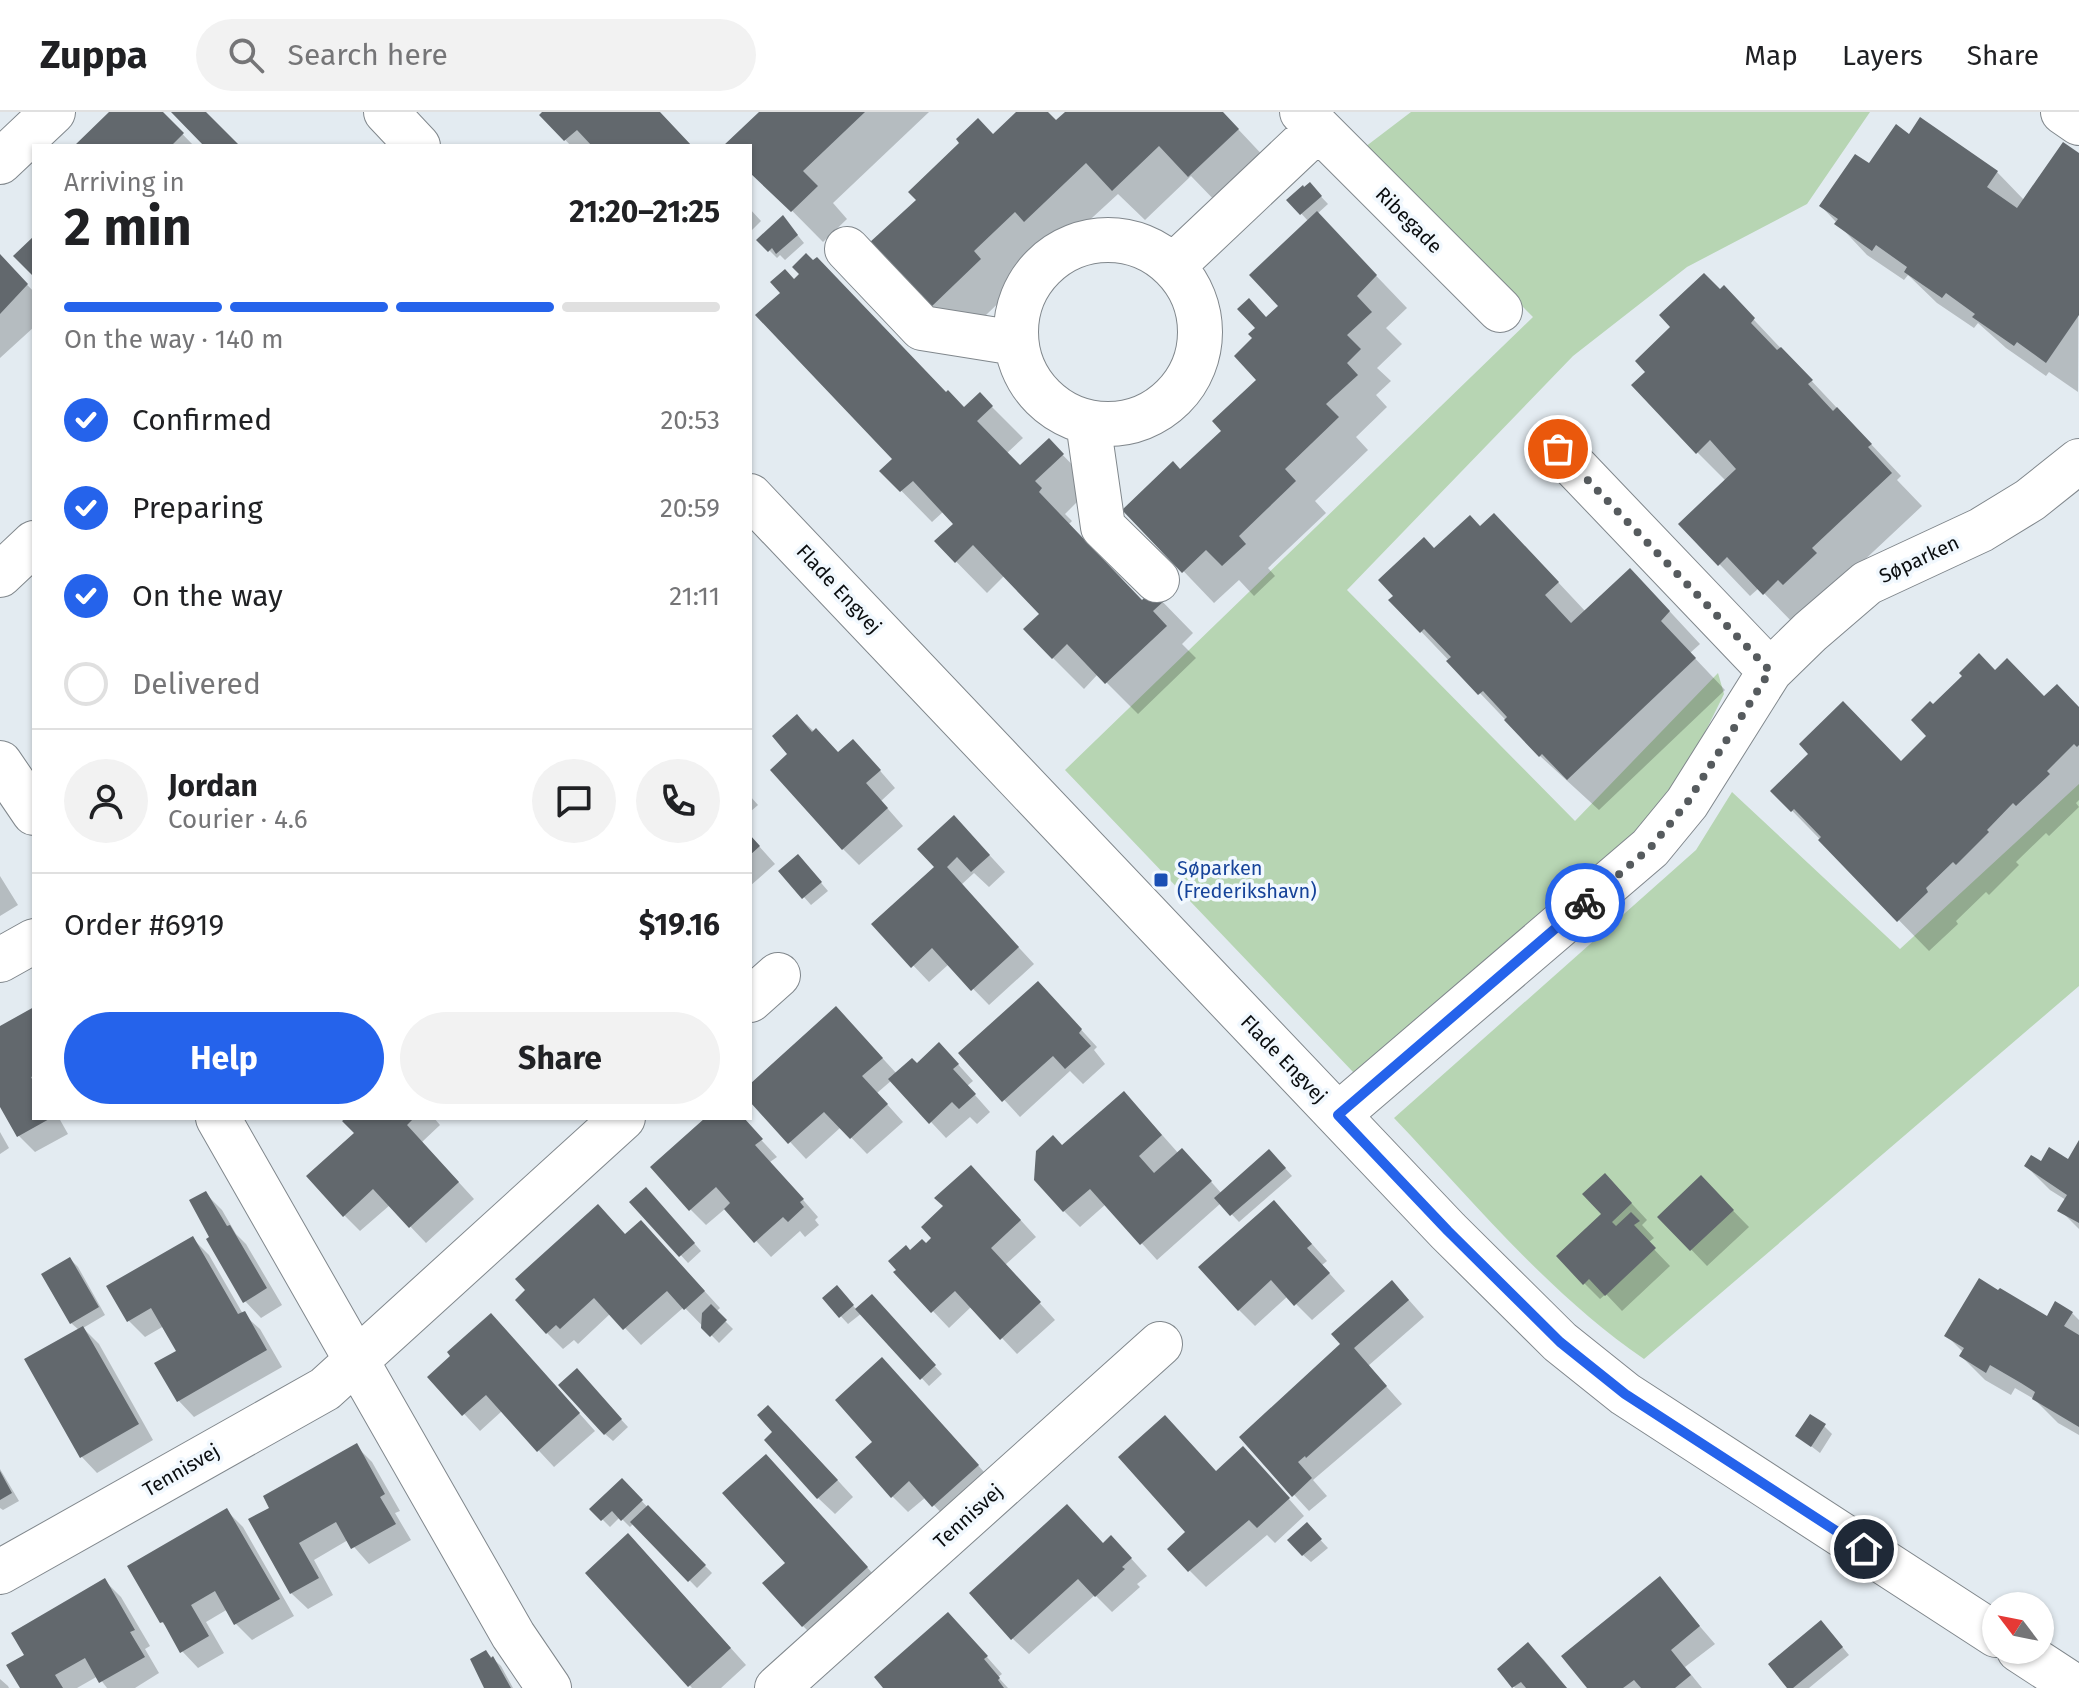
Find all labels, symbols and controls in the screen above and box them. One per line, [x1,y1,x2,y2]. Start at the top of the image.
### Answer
search box [196,19,756,91]
text: Zuppa [40,32,148,78]
icon: search [224,33,268,77]
text: Search here [288,37,448,73]
text: Map [1744,39,1798,72]
text: Layers [1842,39,1923,72]
text: Share [1967,39,2039,72]
text: Arriving in [64,167,185,198]
street label: Ribegade [1371,182,1447,258]
text: 21:20–21:25 [569,194,720,230]
text: 2 min [64,196,192,259]
text: On the way · 140 m [64,324,283,355]
icon: check [64,398,108,442]
text: Confirmed [132,402,272,438]
text: 20:53 [660,405,720,436]
pin [1524,415,1592,483]
icon: bag [1536,427,1580,471]
icon: check [64,486,108,530]
text: Preparing [132,490,263,526]
text: 20:59 [660,493,720,524]
street label: Søparken [1875,530,1963,588]
street label: Flade Engvej [792,539,886,639]
icon: check [64,574,108,618]
text: On the way [132,578,283,614]
text: 21:11 [669,581,720,612]
text: Delivered [132,666,261,702]
button: person [64,759,148,843]
button: chat [532,759,616,843]
button: phone [636,759,720,843]
text: Jordan [168,768,258,804]
text: Courier · 4.6 [168,804,308,835]
place label: Søparken (Frederikshavn) [1177,856,1317,903]
courier [1545,863,1625,943]
marker: Søparken (Frederikshavn) [1152,871,1170,889]
icon: bike [1563,881,1607,925]
text: Order #6919 [64,907,224,943]
text: $19.16 [639,907,720,943]
street label: Flade Engvej [1236,1010,1332,1108]
button: Help [64,1012,384,1104]
button: Share [400,1012,720,1104]
street label: Tennisvej [138,1438,224,1502]
street label: Tennisvej [929,1479,1007,1553]
pin [1830,1515,1898,1583]
icon: home [1842,1527,1886,1571]
north arrow [1982,1592,2054,1664]
map controls [1982,1592,2054,1664]

